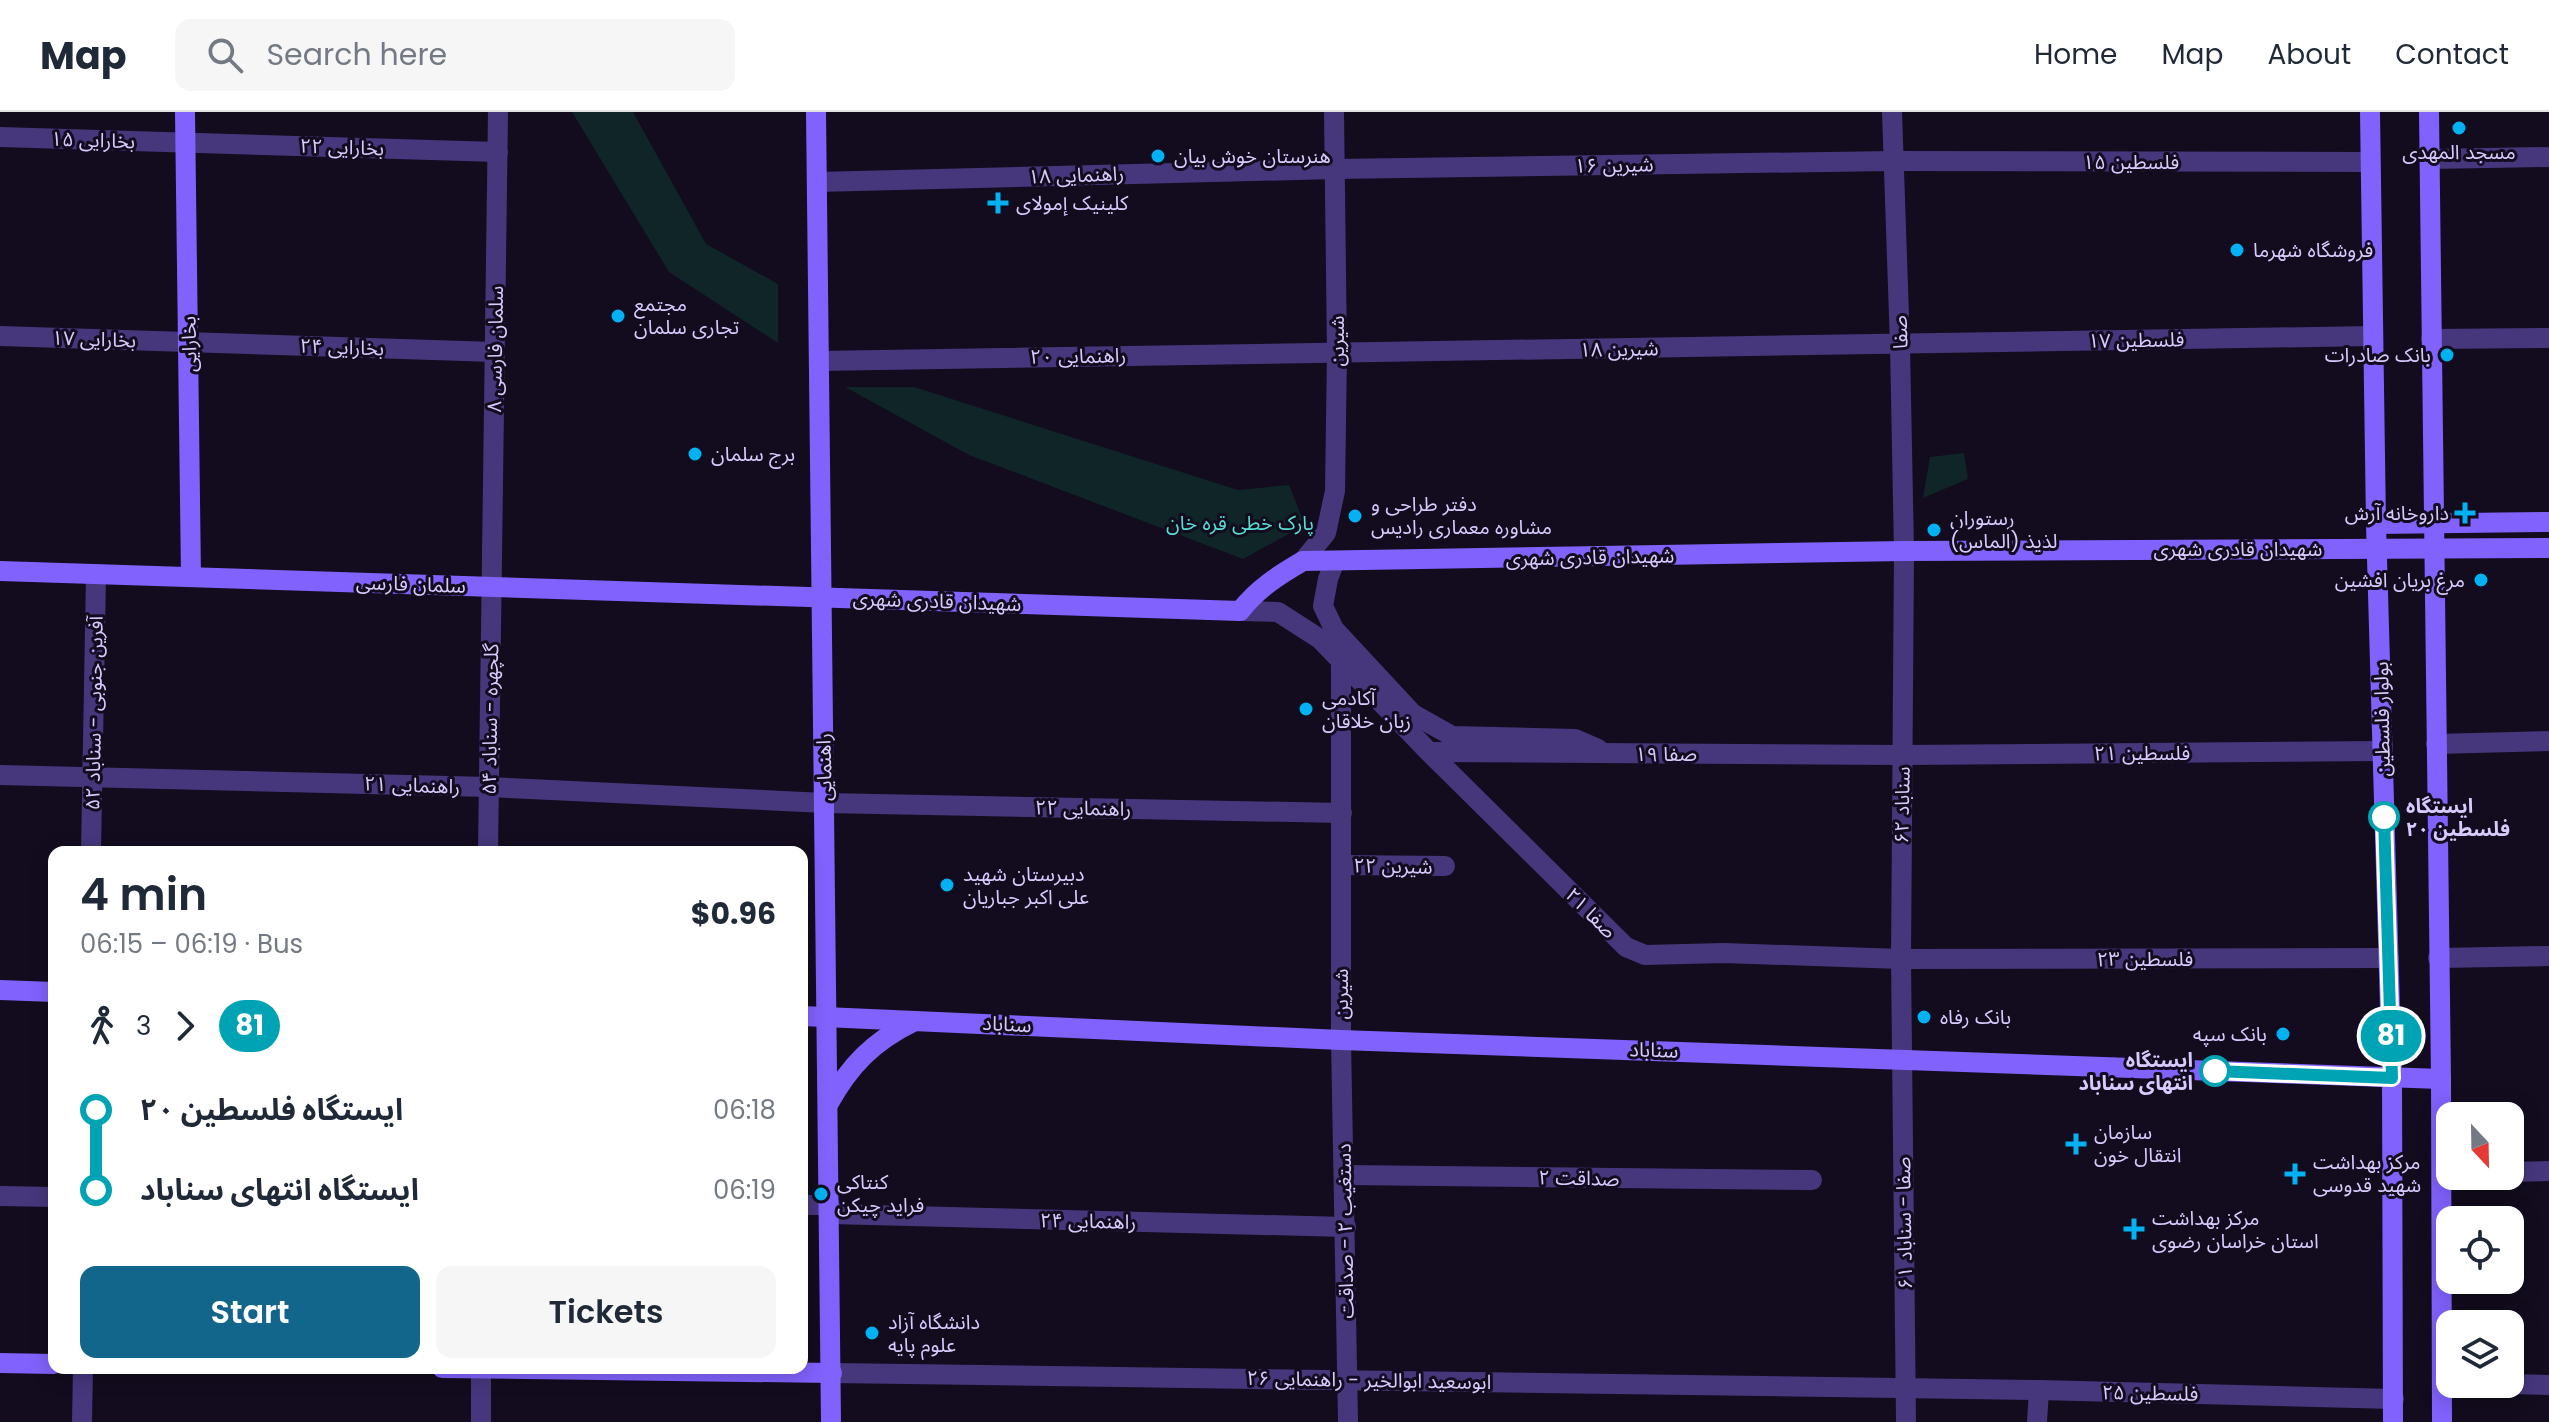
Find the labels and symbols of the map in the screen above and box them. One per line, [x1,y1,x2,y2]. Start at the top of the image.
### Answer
marker: مسجد المهدی [2450,119,2468,137]
street label: بخارایی ۱۵ [50,125,136,155]
street label: بخارایی ۲۲ [299,132,385,162]
place label: مسجد المهدی [2402,138,2516,166]
place label: هنرستان خوش بیان [1174,142,1331,170]
marker: هنرستان خوش بیان [1149,147,1167,165]
street label: فلسطین ۱۵ [2083,148,2179,176]
street label: شیرین ۱۶ [1574,150,1654,180]
street label: راهنمایی ۱۸ [1027,159,1125,191]
place label: کلینیک إمولای [1016,189,1129,217]
marker: کلینیک إمولای [987,192,1009,214]
place label: فروشگاه شهرما [2253,236,2373,264]
marker: فروشگاه شهرما [2228,241,2246,259]
street label: سلمان فارسی ۸ [480,285,510,413]
place label: مجتمع تجاری سلمان [634,290,739,341]
marker: مجتمع تجاری سلمان [609,307,627,325]
street label: شیرین [1323,315,1351,367]
street label: صفا [1885,315,1915,349]
street label: بخارایی [175,316,203,372]
street label: بخارایی ۱۷ [51,324,137,354]
street label: فلسطین ۱۷ [2088,325,2185,355]
street label: بخارایی ۲۴ [299,332,385,362]
street label: شیرین ۱۸ [1579,334,1659,364]
street label: راهنمایی ۲۰ [1030,341,1126,371]
place label: بانک صادرات [2325,341,2431,369]
marker: بانک صادرات [2438,346,2456,364]
place label: برج سلمان [711,440,795,469]
marker: برج سلمان [686,445,704,463]
place label: دفتر طراحی و مشاوره معماری رادیس [1371,490,1552,541]
place label: داروخانه آرش [2345,499,2449,527]
place label: رستوران لذیذ (الماس) [1950,504,2057,555]
marker: داروخانه آرش [2456,504,2474,522]
marker: دفتر طراحی و مشاوره معماری رادیس [1346,507,1364,525]
park label: پارک خطی قره خان [1166,509,1314,537]
marker: رستوران لذیذ (الماس) [1925,521,1943,539]
street label: شهیدان قادری شهری [2154,535,2322,563]
street label: شهیدان قادری شهری [1505,542,1675,572]
place label: مرغ بریان افشین [2335,566,2465,595]
street label: سلمان فارسی [356,568,466,600]
marker: مرغ بریان افشین [2472,571,2490,589]
street label: شهیدان قادری شهری [852,584,1022,618]
street label: آفرین جنوبی - سناباد ۵۲ [78,615,110,810]
street label: گلچهره - سناباد ۵۴ [475,642,505,795]
street label: بولوار فلسطین [2367,661,2397,777]
place label: آکادمی زبان خلاقان [1322,684,1411,735]
marker: آکادمی زبان خلاقان [1297,700,1315,718]
street label: راهنمایی [809,733,839,801]
street label: فلسطین ۲۱ [2094,739,2190,767]
street label: صفا ۱۹ [1635,740,1697,768]
street label: سناباد ۶۲ [1887,766,1917,844]
street label: راهنمایی ۲۱ [363,769,461,801]
place label: ایستگاه فلسطین ٢۰ [2406,792,2510,843]
street label: راهنمایی ۲۲ [1035,793,1131,823]
marker: ایستگاه فلسطین ٢۰ [2369,802,2399,832]
street label: شیرین ۲۲ [1353,851,1433,881]
place label: دبیرستان شهید علی اکبر جباریان [963,860,1089,911]
marker: دبیرستان شهید علی اکبر جباریان [938,876,956,894]
street label: صفا ۲۱ [1559,881,1623,945]
street label: فلسطین ۲۳ [2097,945,2193,973]
street label: شیرین [1327,968,1355,1020]
place label: بانک رفاه [1940,1003,2011,1031]
marker: بانک رفاه [1915,1008,1933,1026]
street label: سناباد [982,1009,1032,1039]
line badge: 81 [2355,1010,2427,1062]
place label: بانک سپه [2193,1020,2267,1048]
marker: بانک سپه [2274,1025,2292,1043]
street label: سناباد [1629,1035,1679,1065]
place label: ايستگاه انتهای سناباد [2079,1046,2193,1097]
marker: ايستگاه انتهای سناباد [2200,1056,2230,1086]
north arrow [2436,1102,2524,1190]
place label: سازمان انتقال خون [2094,1118,2181,1169]
marker: سازمان انتقال خون [2065,1133,2087,1155]
street label: دستغیب ۲ - صداقت [1329,1143,1361,1319]
place label: مرکز بهداشت شهید قدوسی [2313,1148,2421,1199]
street label: صفا - سناباد ۶۱ [1889,1156,1919,1290]
street label: صداقت ۲ [1538,1163,1620,1193]
marker: مرکز بهداشت شهید قدوسی [2284,1163,2306,1185]
place label: کنتاکی فراید چیکن [837,1168,924,1219]
marker: کنتاکی فراید چیکن [812,1185,830,1203]
place label: مرکز بهداشت استان خراسان رضوی [2152,1204,2319,1255]
street label: راهنمایی ۲۴ [1040,1206,1136,1236]
marker: مرکز بهداشت استان خراسان رضوی [2123,1218,2145,1240]
place label: دانشگاه آزاد علوم پایه [888,1308,980,1360]
marker: دانشگاه آزاد علوم پایه [863,1324,881,1342]
street label: ابوسعید ابوالخیر - راهنمایی ۲۶ [1246,1364,1492,1396]
street label: فلسطین ۲۵ [2102,1378,2199,1408]

